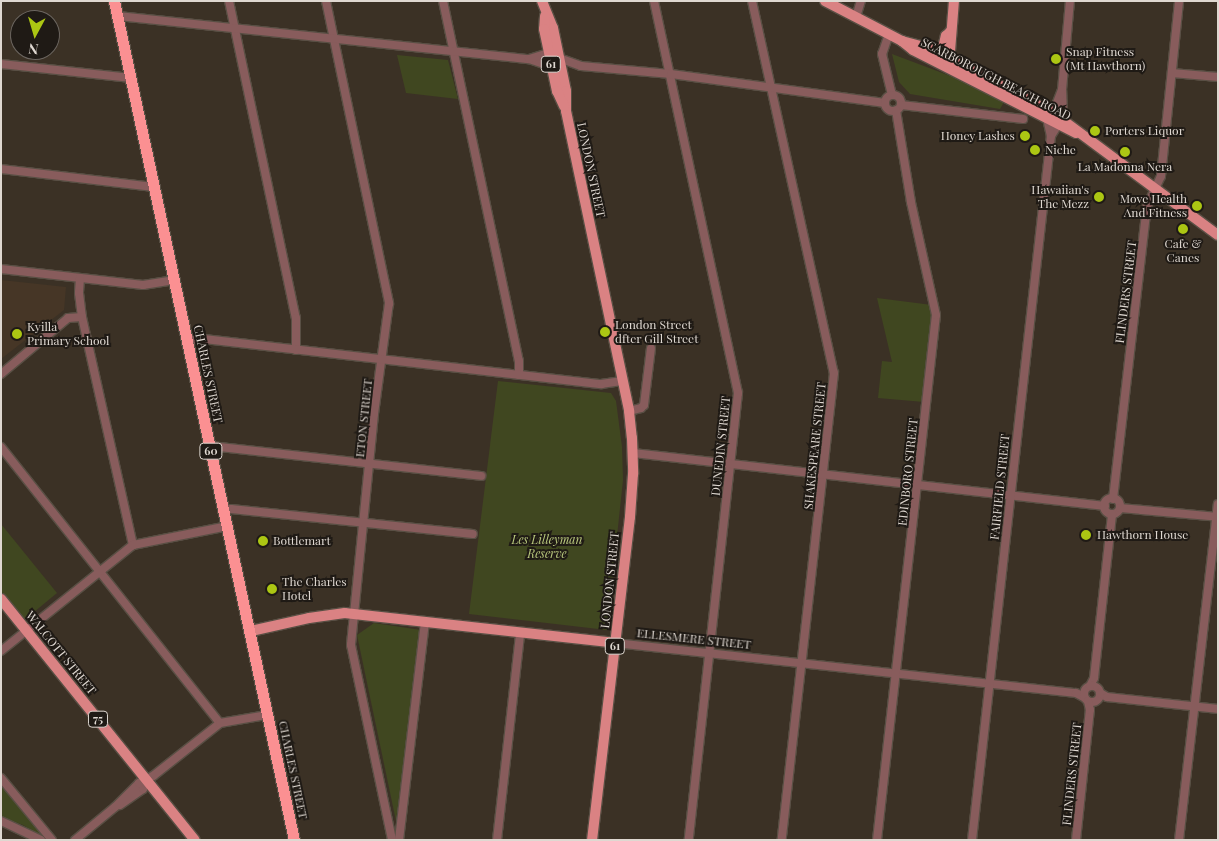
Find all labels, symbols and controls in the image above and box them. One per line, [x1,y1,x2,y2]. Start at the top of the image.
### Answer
north arrow [10,10,60,60]
street label: SCARBOROUGH BEACH ROAD [919,35,1073,123]
text: N [27,39,40,59]
place label: Snap Fitness (Mt Hawthorn) [1066,45,1145,73]
marker: Snap Fitness (Mt Hawthorn) [1050,53,1062,65]
road number: 61 [540,56,562,72]
street label: LONDON STREET [574,121,608,219]
place label: Porters Liquor [1105,124,1184,138]
marker: Porters Liquor [1089,125,1101,137]
place label: Honey Lashes [941,129,1015,143]
marker: Honey Lashes [1019,130,1031,142]
place label: Niche [1045,143,1076,157]
marker: Niche [1029,144,1041,156]
marker: La Madonna Nera [1119,146,1131,158]
place label: La Madonna Nera [1078,160,1172,174]
place label: Hawaiian's The Mezz [1031,183,1089,211]
marker: Hawaiian's The Mezz [1093,191,1105,203]
place label: Move Health And Fitness [1120,192,1187,220]
marker: Move Health And Fitness [1191,200,1203,212]
marker: Cafe & Canes [1177,223,1189,235]
place label: Cafe & Canes [1164,237,1202,265]
street label: FLINDERS STREET [1113,240,1139,344]
place label: London Street dfter Gill Street [615,318,699,346]
place label: Kyilla Primary School [27,320,110,348]
street label: CHARLES STREET [191,324,225,424]
marker: London Street dfter Gill Street [599,326,611,338]
marker: Kyilla Primary School [11,328,23,340]
street label: ETON STREET [353,378,375,458]
street label: SHAKESPEARE STREET [801,382,829,510]
street label: DUNEDIN STREET [709,395,733,497]
street label: EDINBORO STREET [895,417,921,527]
street label: FAIRFIELD STREET [987,433,1013,541]
road number: 60 [198,442,224,460]
marker: Hawthorn House [1079,528,1093,542]
place label: Hawthorn House [1097,528,1188,542]
street label: LONDON STREET [598,531,622,629]
park label: Les Lilleyman Reserve [511,533,583,561]
place label: Bottlemart [273,534,331,548]
marker: Bottlemart [257,535,269,547]
place label: The Charles Hotel [282,575,347,603]
marker: The Charles Hotel [266,583,278,595]
street label: WALCOTT STREET [23,608,99,698]
street label: ELLESMERE STREET [636,626,752,652]
road number: 61 [604,637,626,654]
road number: 75 [87,711,109,728]
street label: CHARLES STREET [276,720,310,820]
street label: FLINDERS STREET [1059,722,1085,826]

